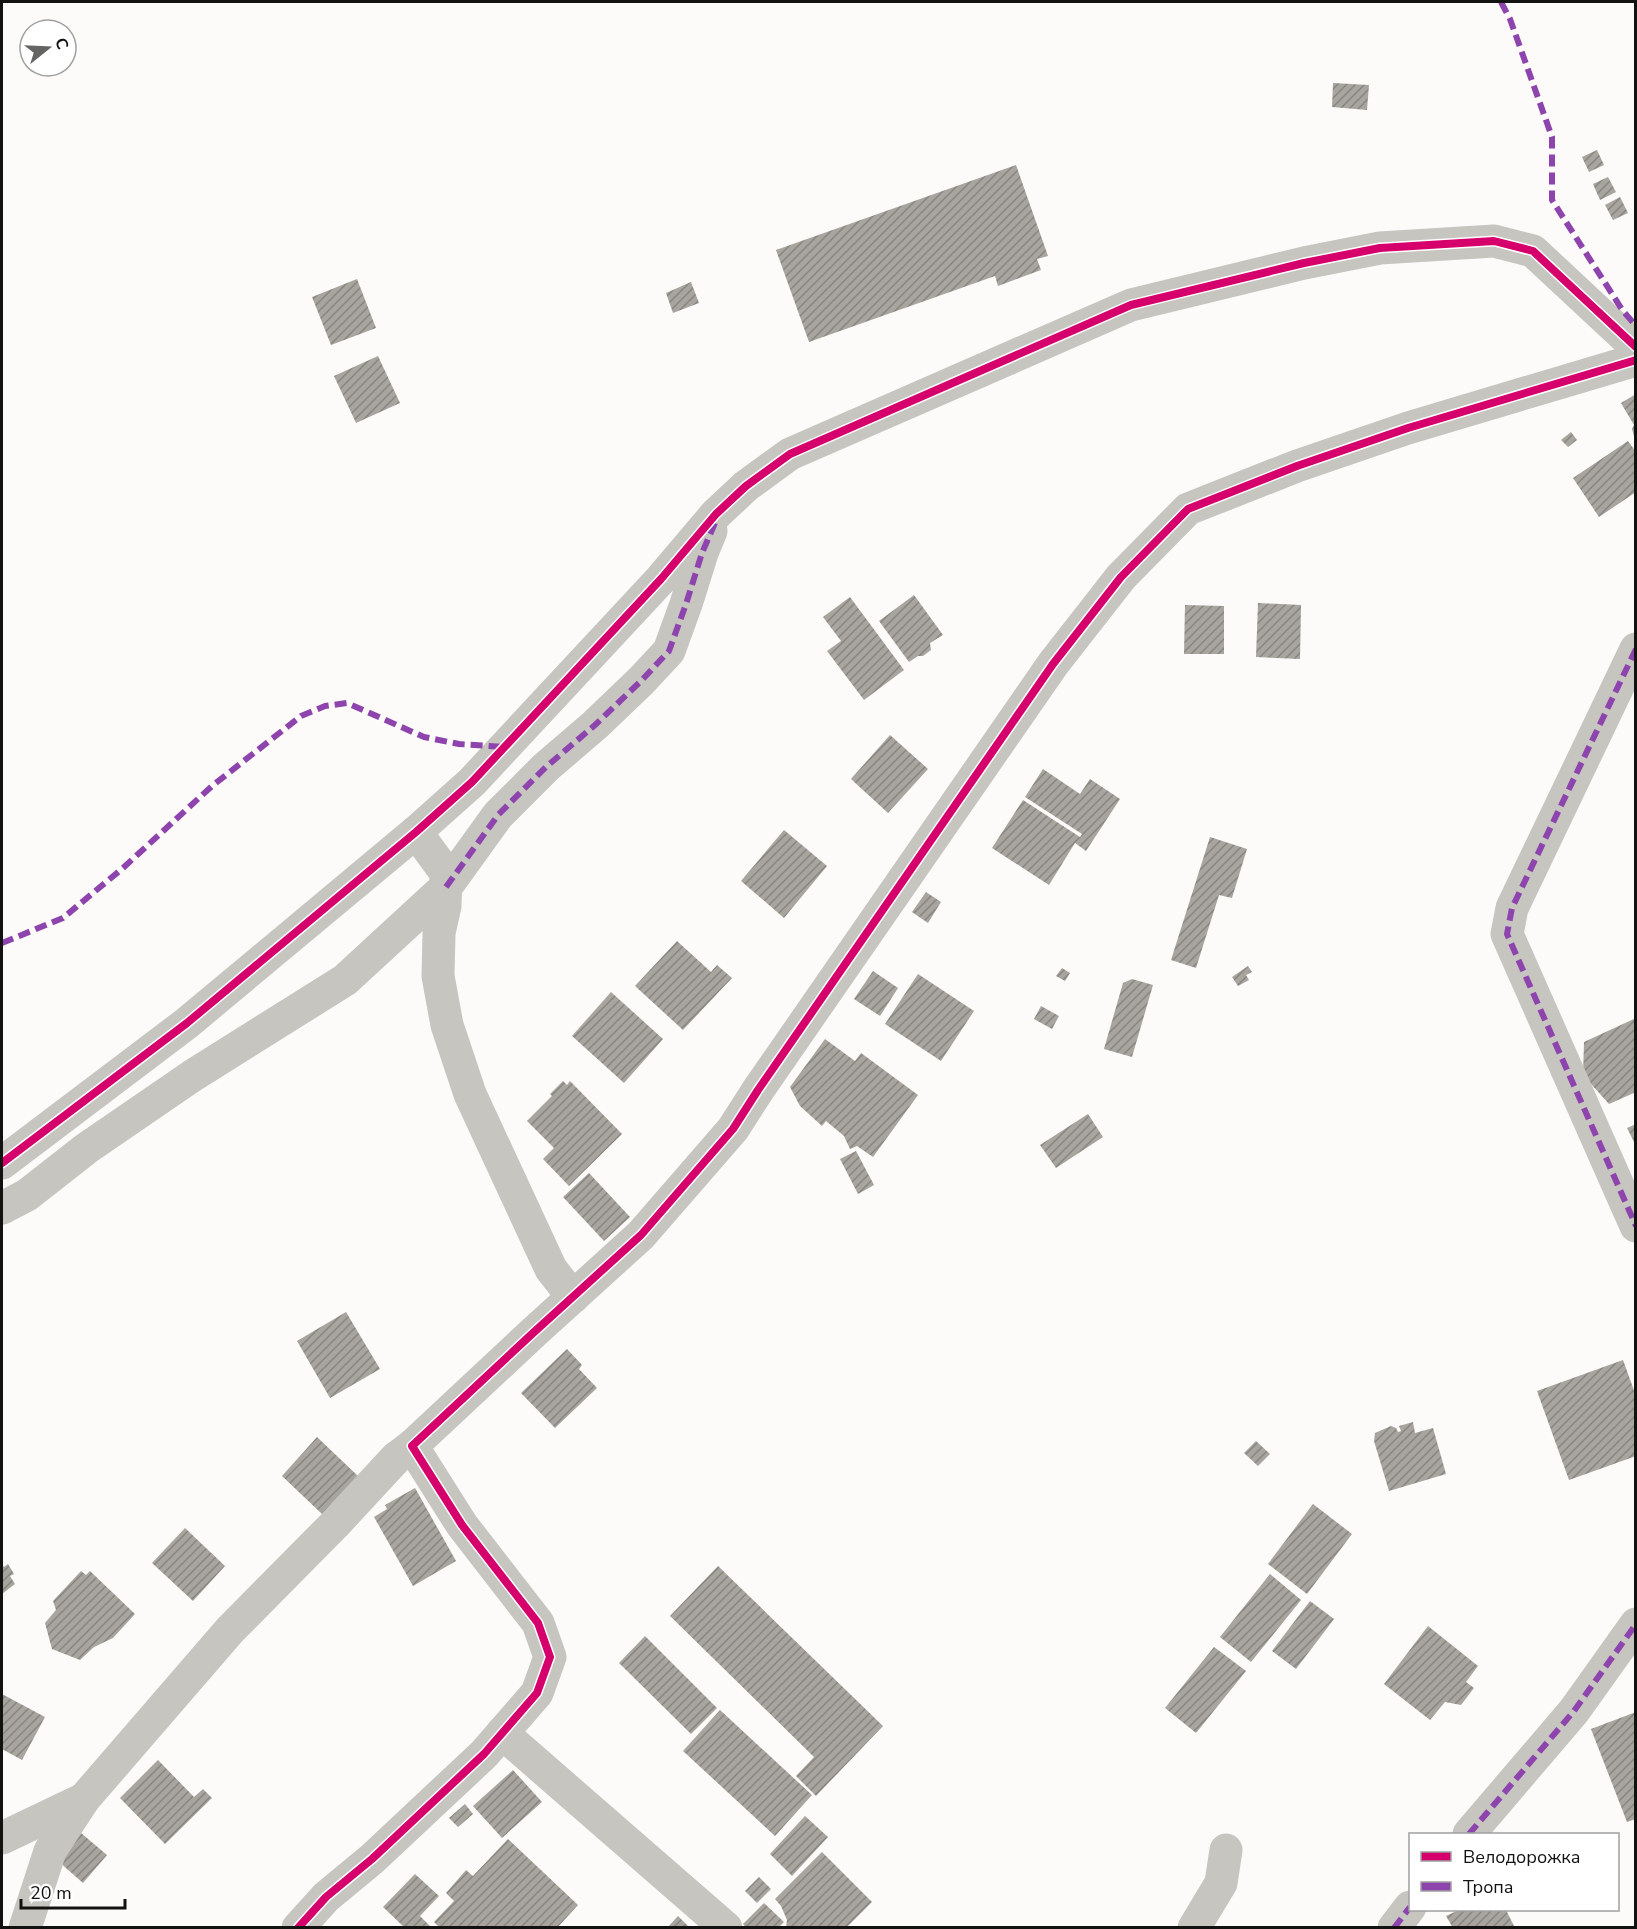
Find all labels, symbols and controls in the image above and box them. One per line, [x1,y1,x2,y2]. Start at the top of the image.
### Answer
north arrow [18,18,78,78]
text: С [49,35,73,52]
legend [1409,1833,1619,1911]
text: Велодорожка [1463,1845,1580,1869]
scale bar [21,1872,124,1910]
text: Тропа [1463,1875,1514,1899]
text: 20 m [30,1881,72,1905]

